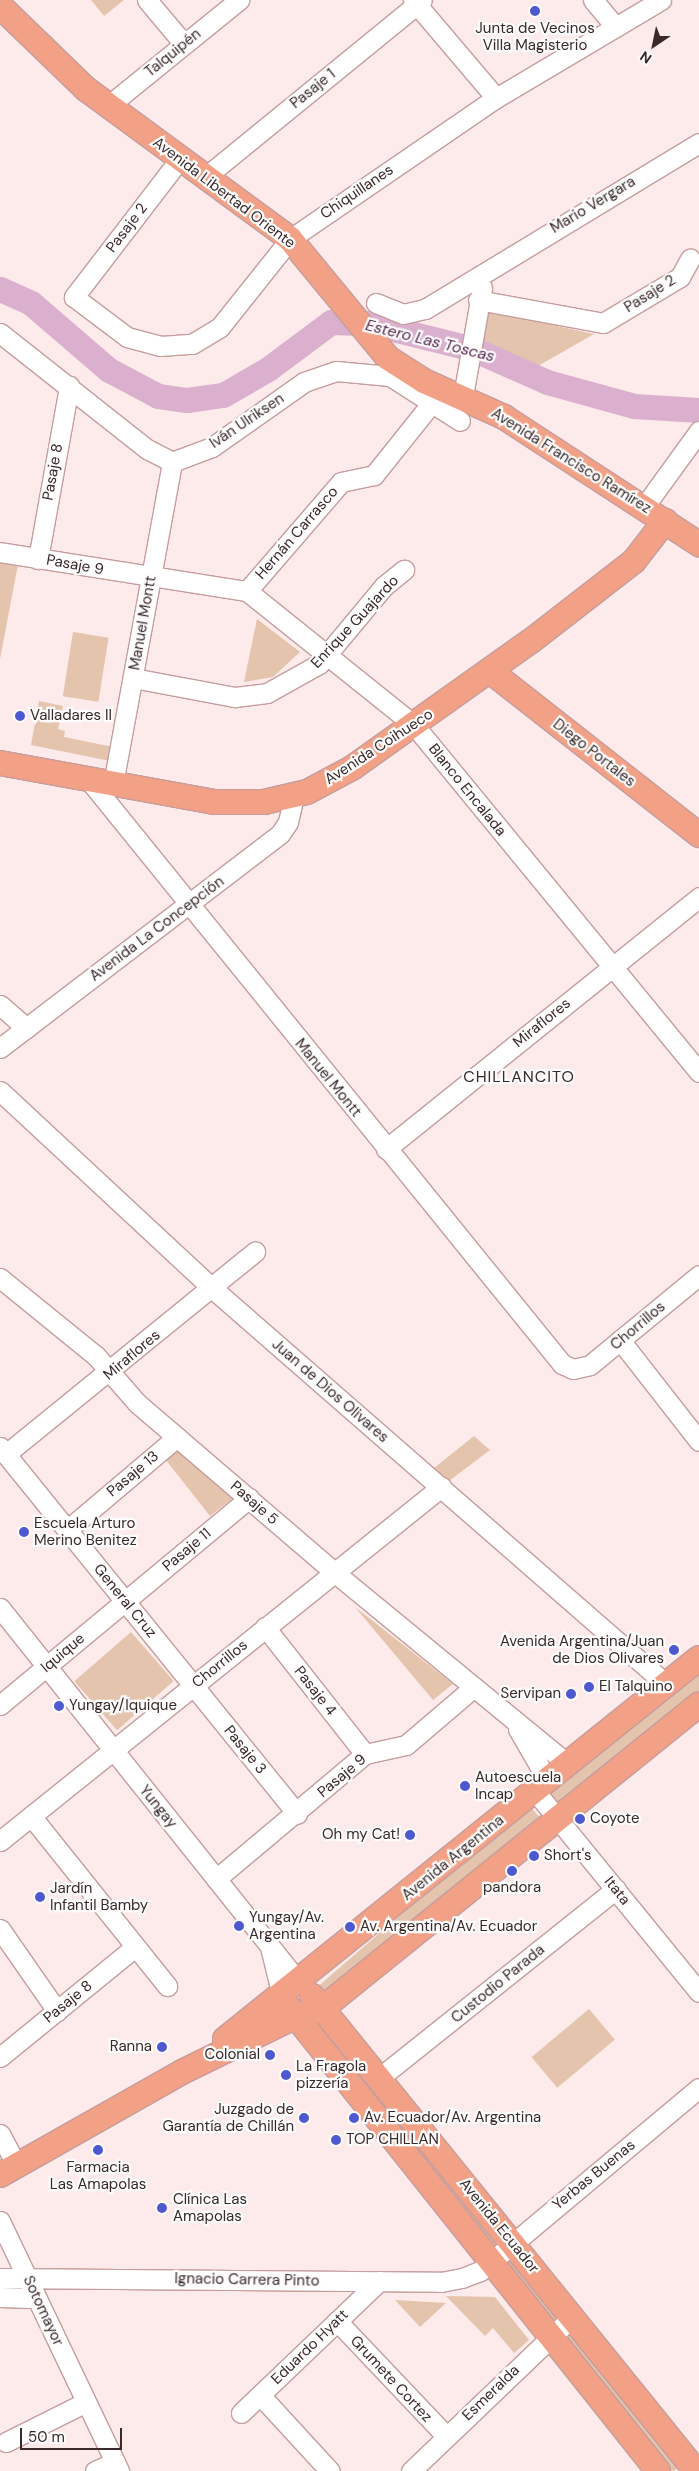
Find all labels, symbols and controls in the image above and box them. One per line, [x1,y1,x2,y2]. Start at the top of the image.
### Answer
marker: Junta de Vecinos Villa Magisterio [529,5,541,17]
place label: Junta de Vecinos Villa Magisterio [475,19,595,54]
north arrow [629,20,679,70]
street label: Talquipén [141,25,205,81]
text: N [636,47,655,68]
street label: Pasaje 1 [287,65,339,113]
street label: Avenida Libertad Oriente [149,134,299,252]
street label: Chiquillanes [317,161,397,223]
street label: Mario Vergara [547,173,639,237]
street label: Pasaje 2 [103,200,151,256]
street label: Pasaje 2 [621,271,679,317]
water label: Estero Las Toscas [363,316,497,366]
street label: Iván Ulriksen [206,390,288,452]
street label: Avenida Francisco Ramírez [488,404,654,518]
street label: Pasaje 8 [39,442,67,502]
street label: Hernán Carrasco [252,483,342,583]
street label: Pasaje 9 [45,551,105,579]
street label: Enrique Guajardo [307,572,403,672]
street label: Manuel Montt [126,574,160,672]
street label: Avenida Coihueco [321,705,437,789]
place label: Valladares II [30,707,112,725]
marker: Valladares II [14,710,26,722]
street label: Diego Portales [549,715,639,791]
street label: Blanco Encalada [424,740,510,840]
street label: Avenida La Concepción [86,873,228,985]
street label: Miraflores [510,994,574,1052]
street label: Manuel Montt [291,1035,365,1121]
district label: CHILLANCITO [462,1067,576,1087]
street label: Chorrillos [607,1298,669,1354]
street label: Miraflores [100,1326,164,1384]
street label: Juan de Dios Olivares [268,1335,392,1447]
street label: Pasaje 13 [104,1447,162,1501]
street label: Pasaje 5 [226,1477,282,1529]
place label: Escuela Arturo Merino Benitez [34,1514,137,1549]
street label: Pasaje 11 [159,1525,215,1575]
marker: Escuela Arturo Merino Benitez [18,1526,30,1538]
street label: General Cruz [90,1560,160,1642]
street label: Iquique [37,1630,89,1676]
place label: Avenida Argentina/Juan de Dios Olivares [500,1632,664,1667]
street label: Chorrillos [189,1636,251,1692]
marker: Avenida Argentina/Juan de Dios Olivares [668,1644,680,1656]
street label: Pasaje 4 [290,1663,340,1719]
place label: El Talquino [599,1678,673,1696]
marker: El Talquino [583,1681,595,1693]
place label: Servipan [501,1685,561,1703]
marker: Servipan [565,1688,577,1700]
place label: Yungay/Iquique [69,1697,177,1715]
marker: Yungay/Iquique [53,1700,65,1712]
street label: Pasaje 3 [220,1722,270,1778]
street label: Pasaje 9 [314,1751,370,1801]
place label: Autoescuela Incap [475,1768,561,1803]
marker: Autoescuela Incap [459,1780,471,1792]
street label: Yungay [135,1782,181,1832]
place label: Coyote [590,1810,639,1828]
street label: Avenida Argentina [398,1811,508,1905]
marker: Coyote [574,1813,586,1825]
place label: Oh my Cat! [322,1826,400,1844]
marker: Oh my Cat! [404,1829,416,1841]
place label: Short's [544,1847,592,1865]
marker: Short's [528,1850,540,1862]
marker: pandora [506,1865,518,1877]
street label: Itata [600,1873,634,1909]
place label: Jardín Infantil Bamby [50,1879,148,1914]
place label: pandora [483,1879,541,1897]
marker: Jardín Infantil Bamby [34,1891,46,1903]
place label: Yungay/Av. Argentina [249,1908,324,1943]
place label: Av. Argentina/Av. Ecuador [360,1918,537,1936]
marker: Yungay/Av. Argentina [233,1920,245,1932]
marker: Av. Argentina/Av. Ecuador [344,1921,356,1933]
street label: Custodio Parada [448,1941,548,2027]
street label: Pasaje 8 [40,1977,96,2027]
place label: Ranna [110,2038,152,2056]
marker: Ranna [156,2041,168,2053]
place label: Colonial [204,2046,260,2064]
marker: Colonial [264,2049,276,2061]
place label: La Fragola pizzería [296,2057,366,2092]
marker: La Fragola pizzería [280,2069,292,2081]
place label: Juzgado de Garantía de Chillán [162,2100,294,2135]
place label: Av. Ecuador/Av. Argentina [364,2109,541,2127]
marker: Juzgado de Garantía de Chillán [298,2112,310,2124]
marker: Av. Ecuador/Av. Argentina [348,2112,360,2124]
place label: TOP CHILLAN [346,2131,439,2149]
marker: TOP CHILLAN [330,2134,342,2146]
street label: Yerbas Buenas [549,2136,639,2214]
marker: Farmacia Las Amapolas [92,2144,104,2156]
place label: Farmacia Las Amapolas [50,2158,146,2193]
street label: Avenida Ecuador [455,2175,543,2277]
place label: Clínica Las Amapolas [173,2190,247,2225]
marker: Clínica Las Amapolas [155,2201,169,2215]
street label: Ignacio Carrera Pinto [174,2270,320,2290]
street label: Sotomayor [19,2273,67,2349]
street label: Eduardo Hyatt [268,2306,352,2388]
street label: Grumete Cortez [346,2332,436,2426]
street label: Esmeralda [459,2361,523,2425]
scale bar [22,2418,125,2450]
text: 50 m [28,2427,65,2447]

